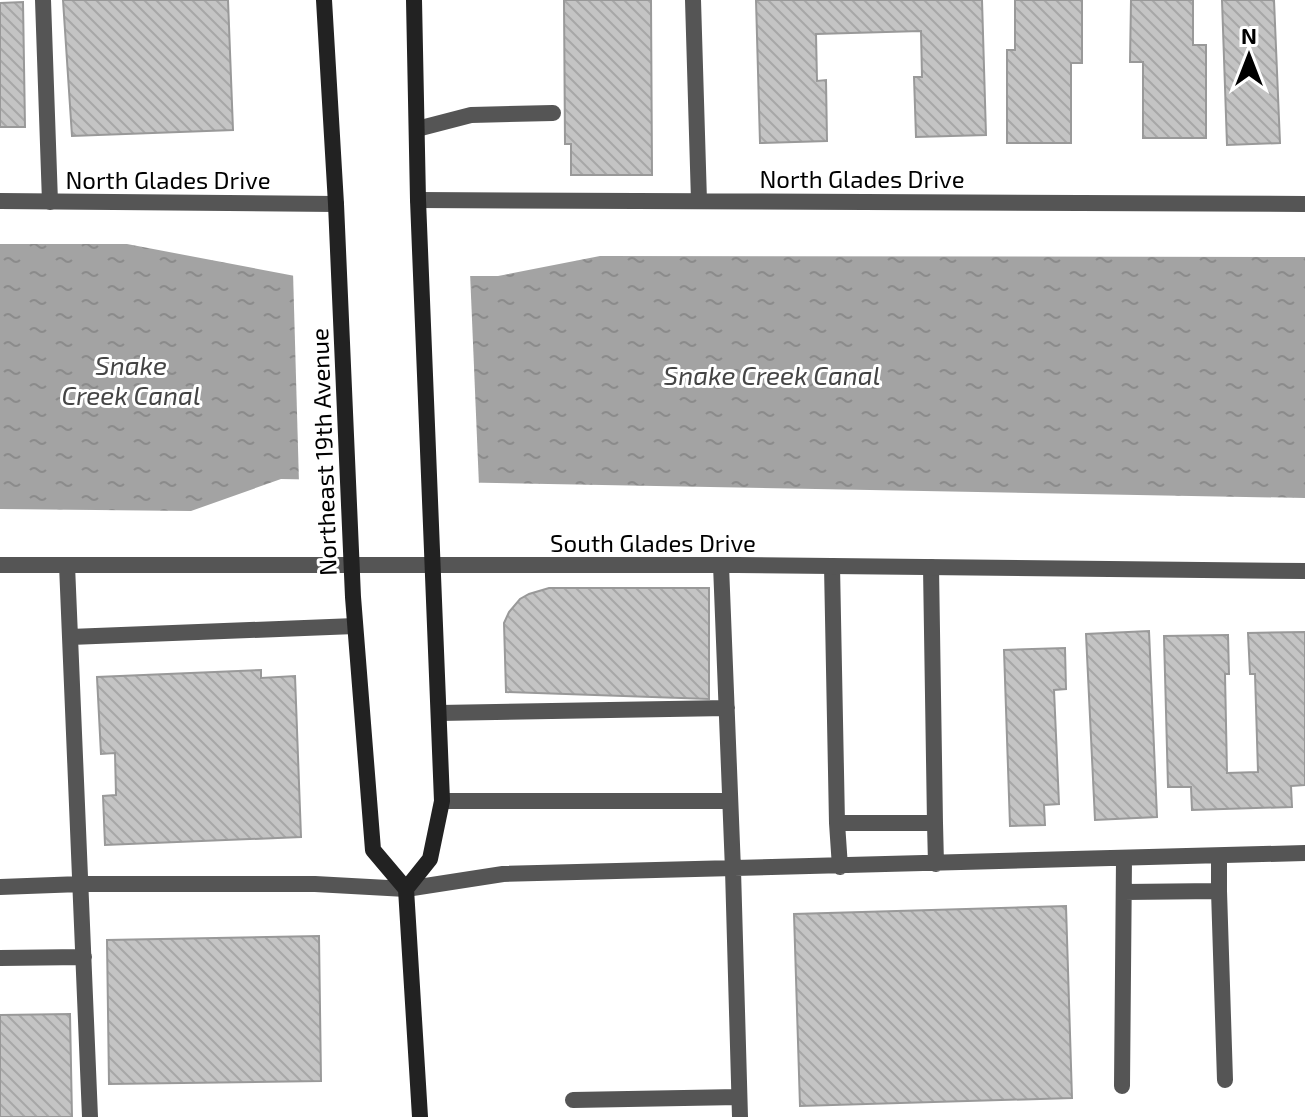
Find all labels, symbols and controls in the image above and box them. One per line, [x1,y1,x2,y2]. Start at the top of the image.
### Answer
north arrow [1209,16,1289,96]
text: N [1241,22,1257,48]
street label: North Glades Drive [759,164,965,193]
street label: North Glades Drive [65,165,271,194]
street label: Northeast 19th Avenue [304,328,342,576]
water label: Snake Creek Canal [61,349,201,410]
water label: Snake Creek Canal [664,359,880,390]
street label: South Glades Drive [550,528,756,557]

